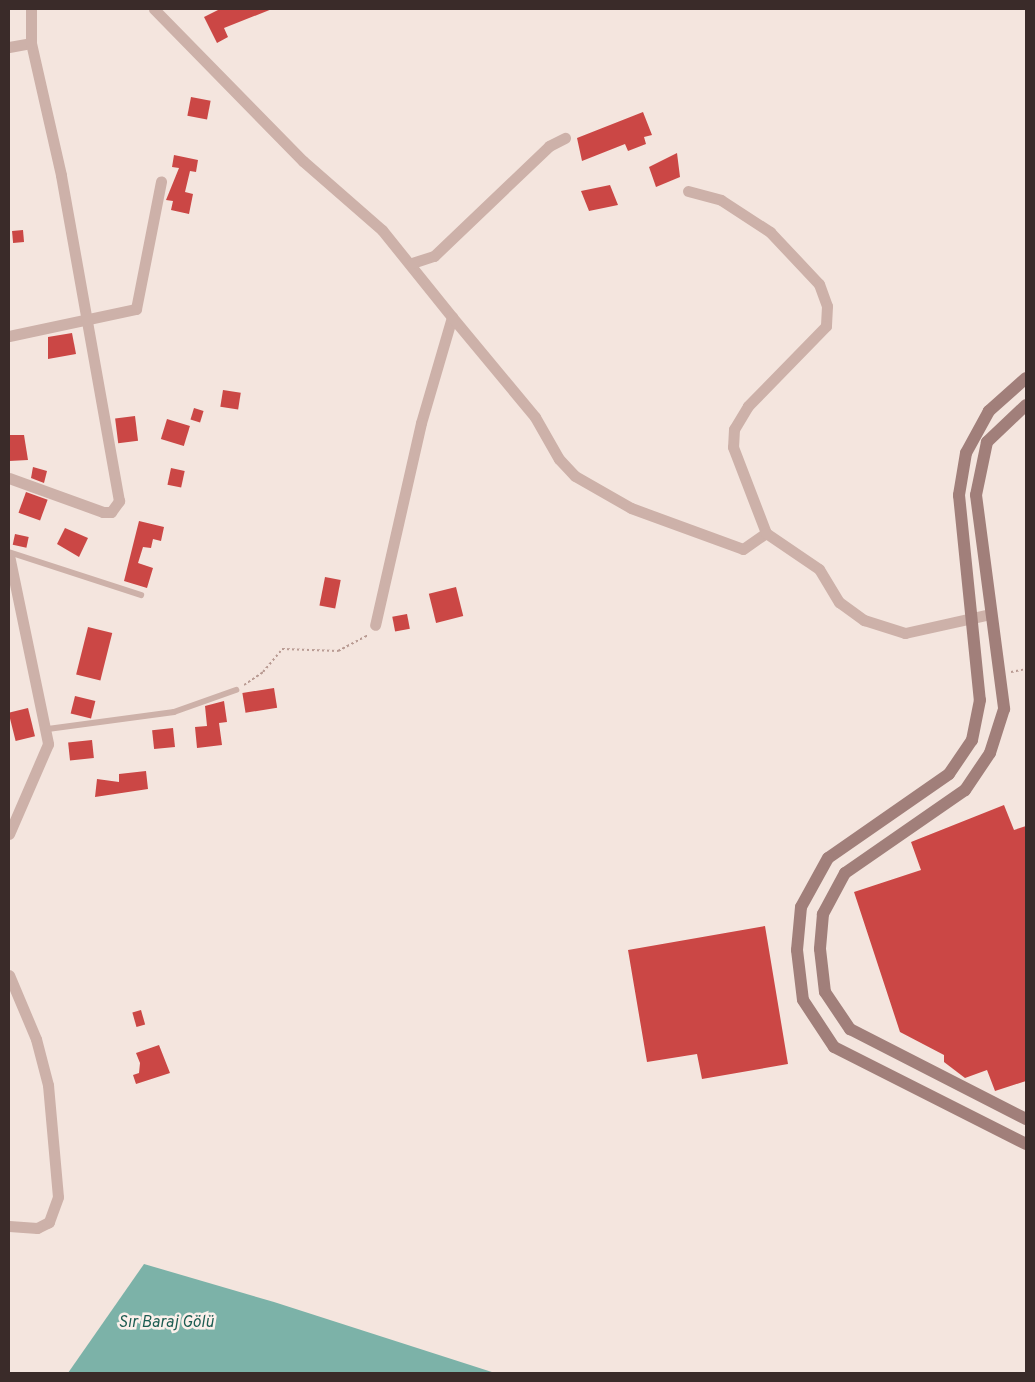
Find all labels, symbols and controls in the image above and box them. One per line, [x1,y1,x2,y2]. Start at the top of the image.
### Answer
water label: Sır Baraj Gölü [118,1313,214,1333]

